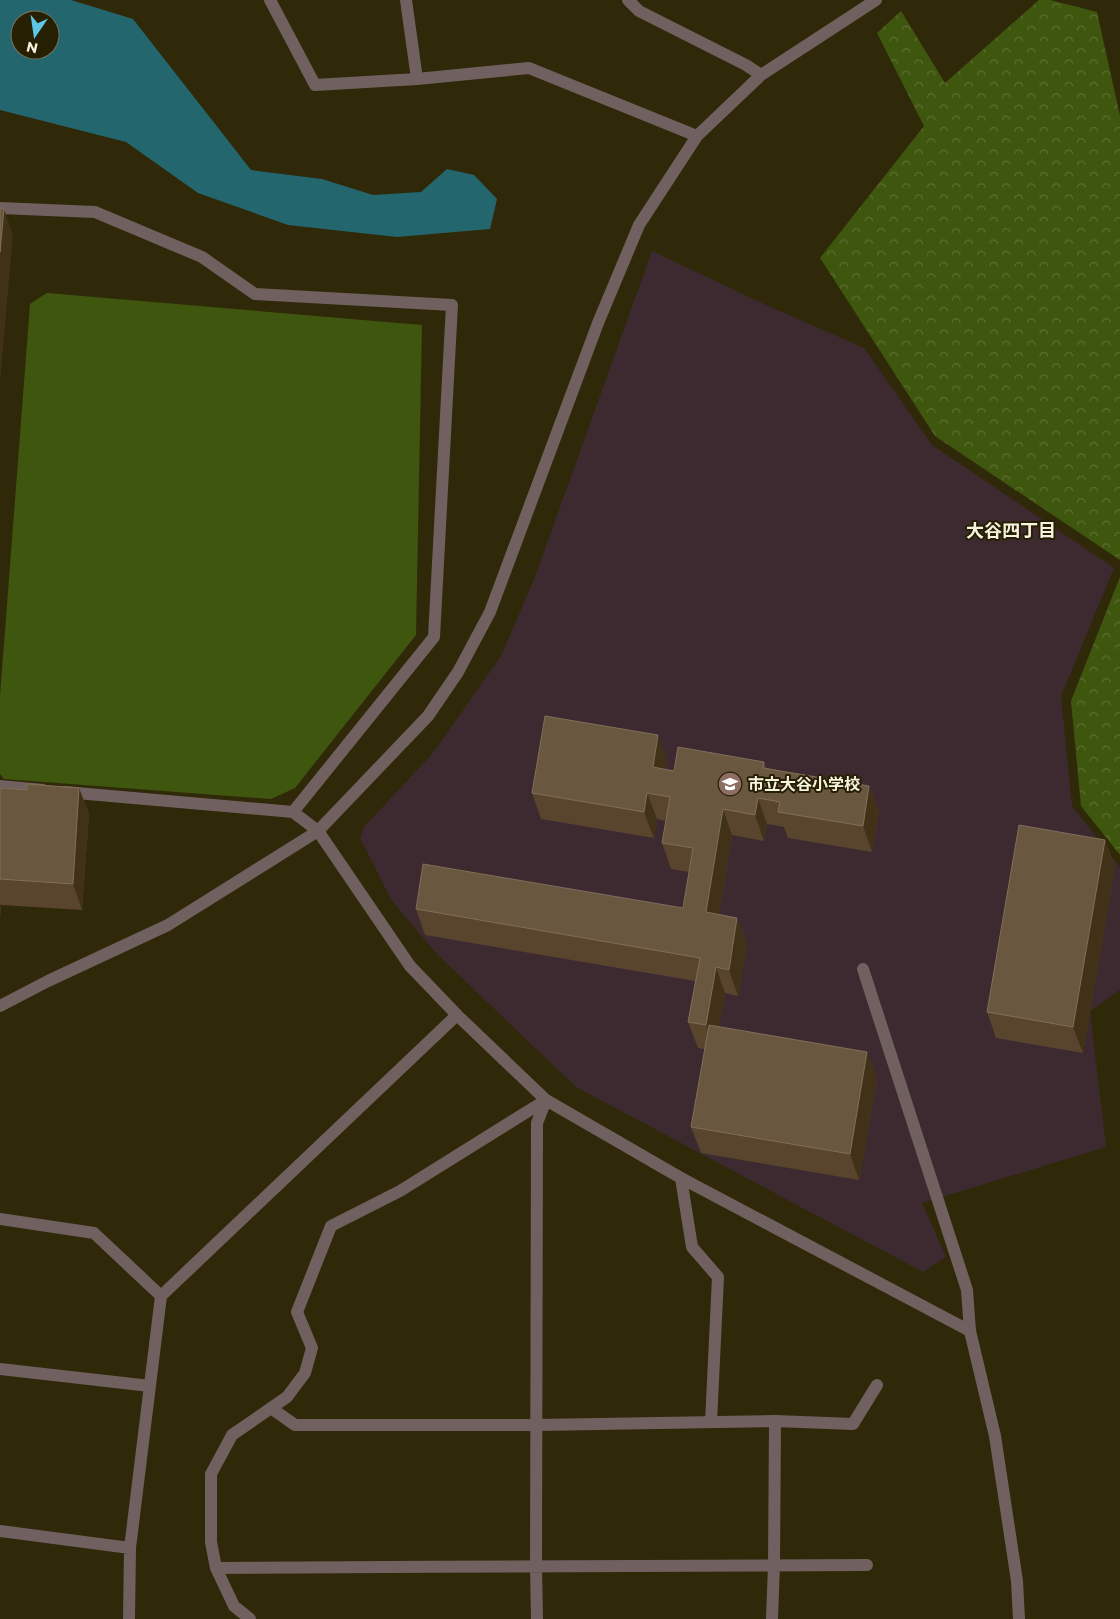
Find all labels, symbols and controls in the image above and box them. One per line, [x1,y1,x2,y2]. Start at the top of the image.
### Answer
north arrow [10,10,60,60]
text: N [25,38,40,58]
district label: 大谷四丁目 [966,520,1056,542]
school or university icon: 市立大谷小学校 [717,771,743,797]
place label: 市立大谷小学校 [748,775,860,794]

